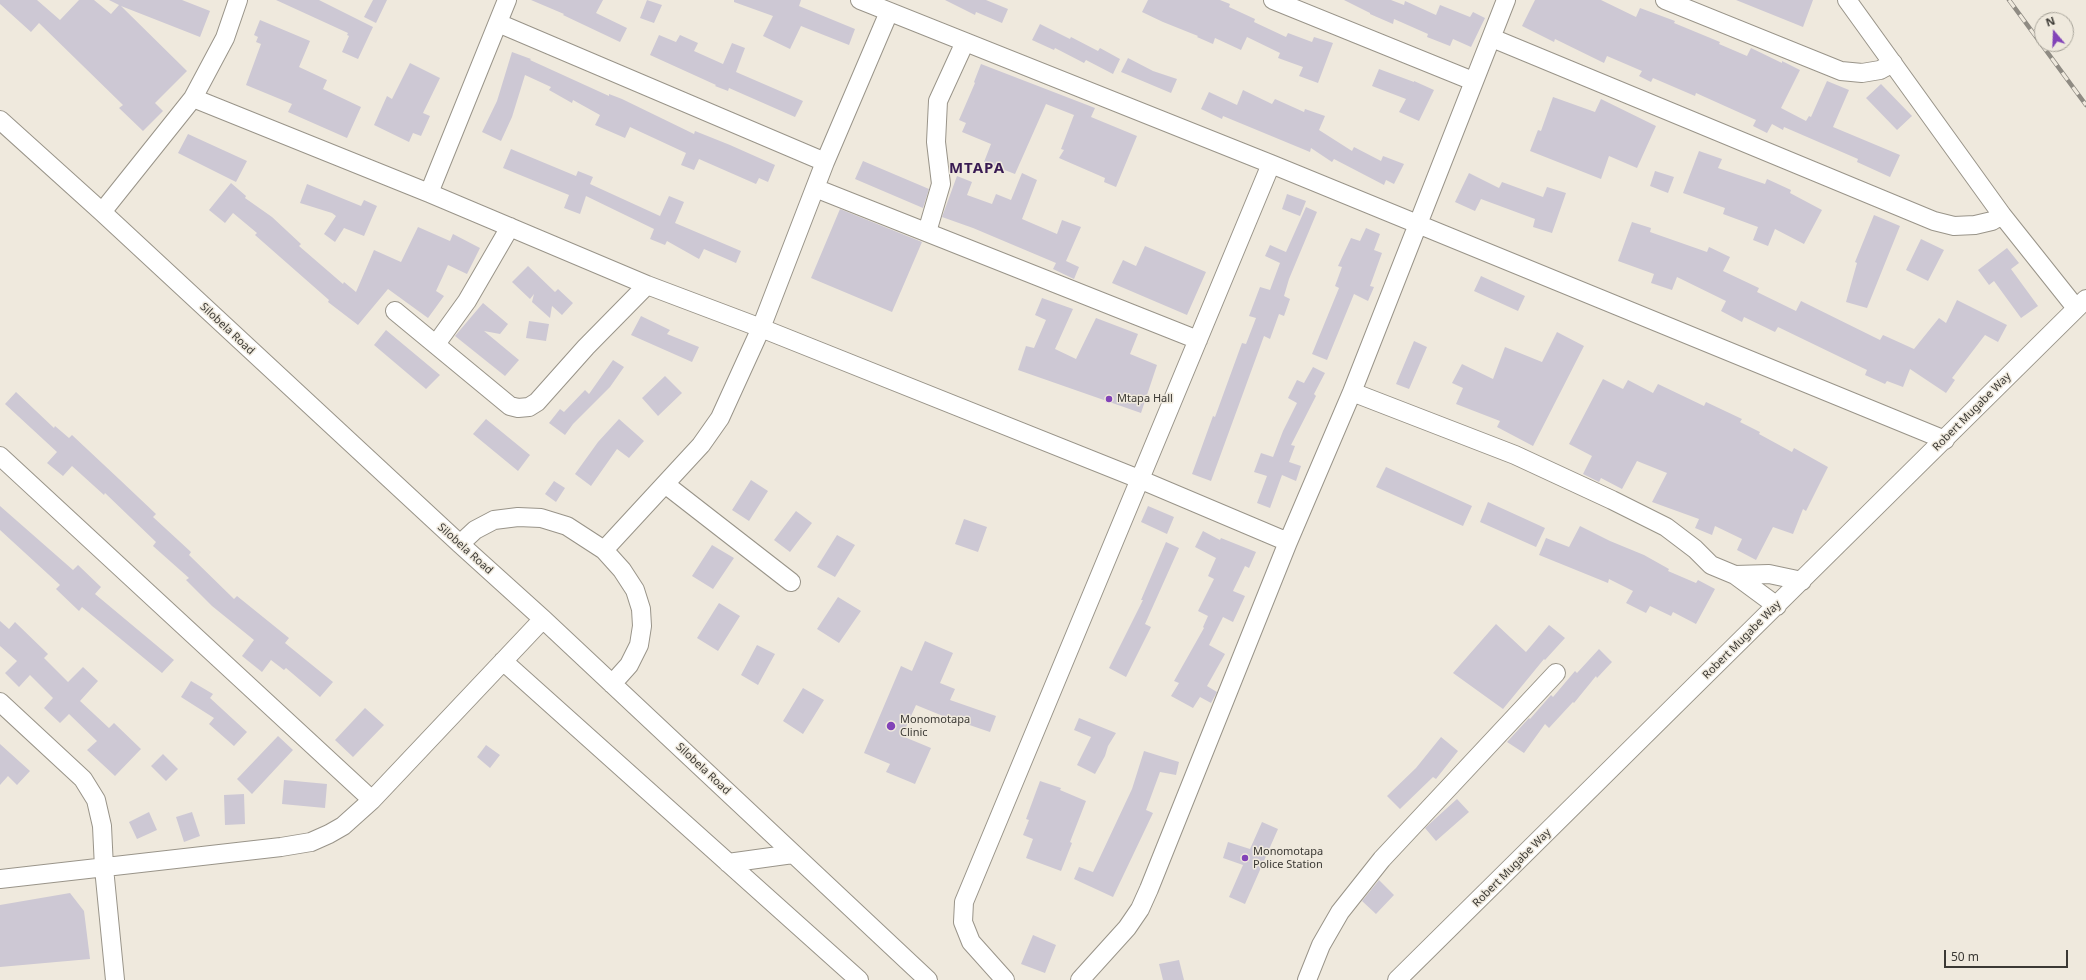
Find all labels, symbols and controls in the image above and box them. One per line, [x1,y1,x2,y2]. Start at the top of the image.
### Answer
north arrow [2034,12,2074,52]
text: N [2044,13,2057,30]
district label: MTAPA [949,160,1005,178]
street label: Silobela Road [197,300,257,358]
street label: Robert Mugabe Way [1930,370,2014,454]
place label: Mtapa Hall [1117,392,1173,406]
marker: Mtapa Hall [1104,394,1114,404]
street label: Silobela Road [435,521,495,577]
street label: Robert Mugabe Way [1700,598,1784,682]
place label: Monomotapa Clinic [900,713,970,739]
marker: Monomotapa Clinic [885,720,897,732]
street label: Silobela Road [673,740,733,798]
street label: Robert Mugabe Way [1470,826,1554,910]
place label: Monomotapa Police Station [1253,845,1323,871]
marker: Monomotapa Police Station [1240,853,1250,863]
scale bar [1946,942,2070,968]
text: 50 m [1951,948,1979,965]

